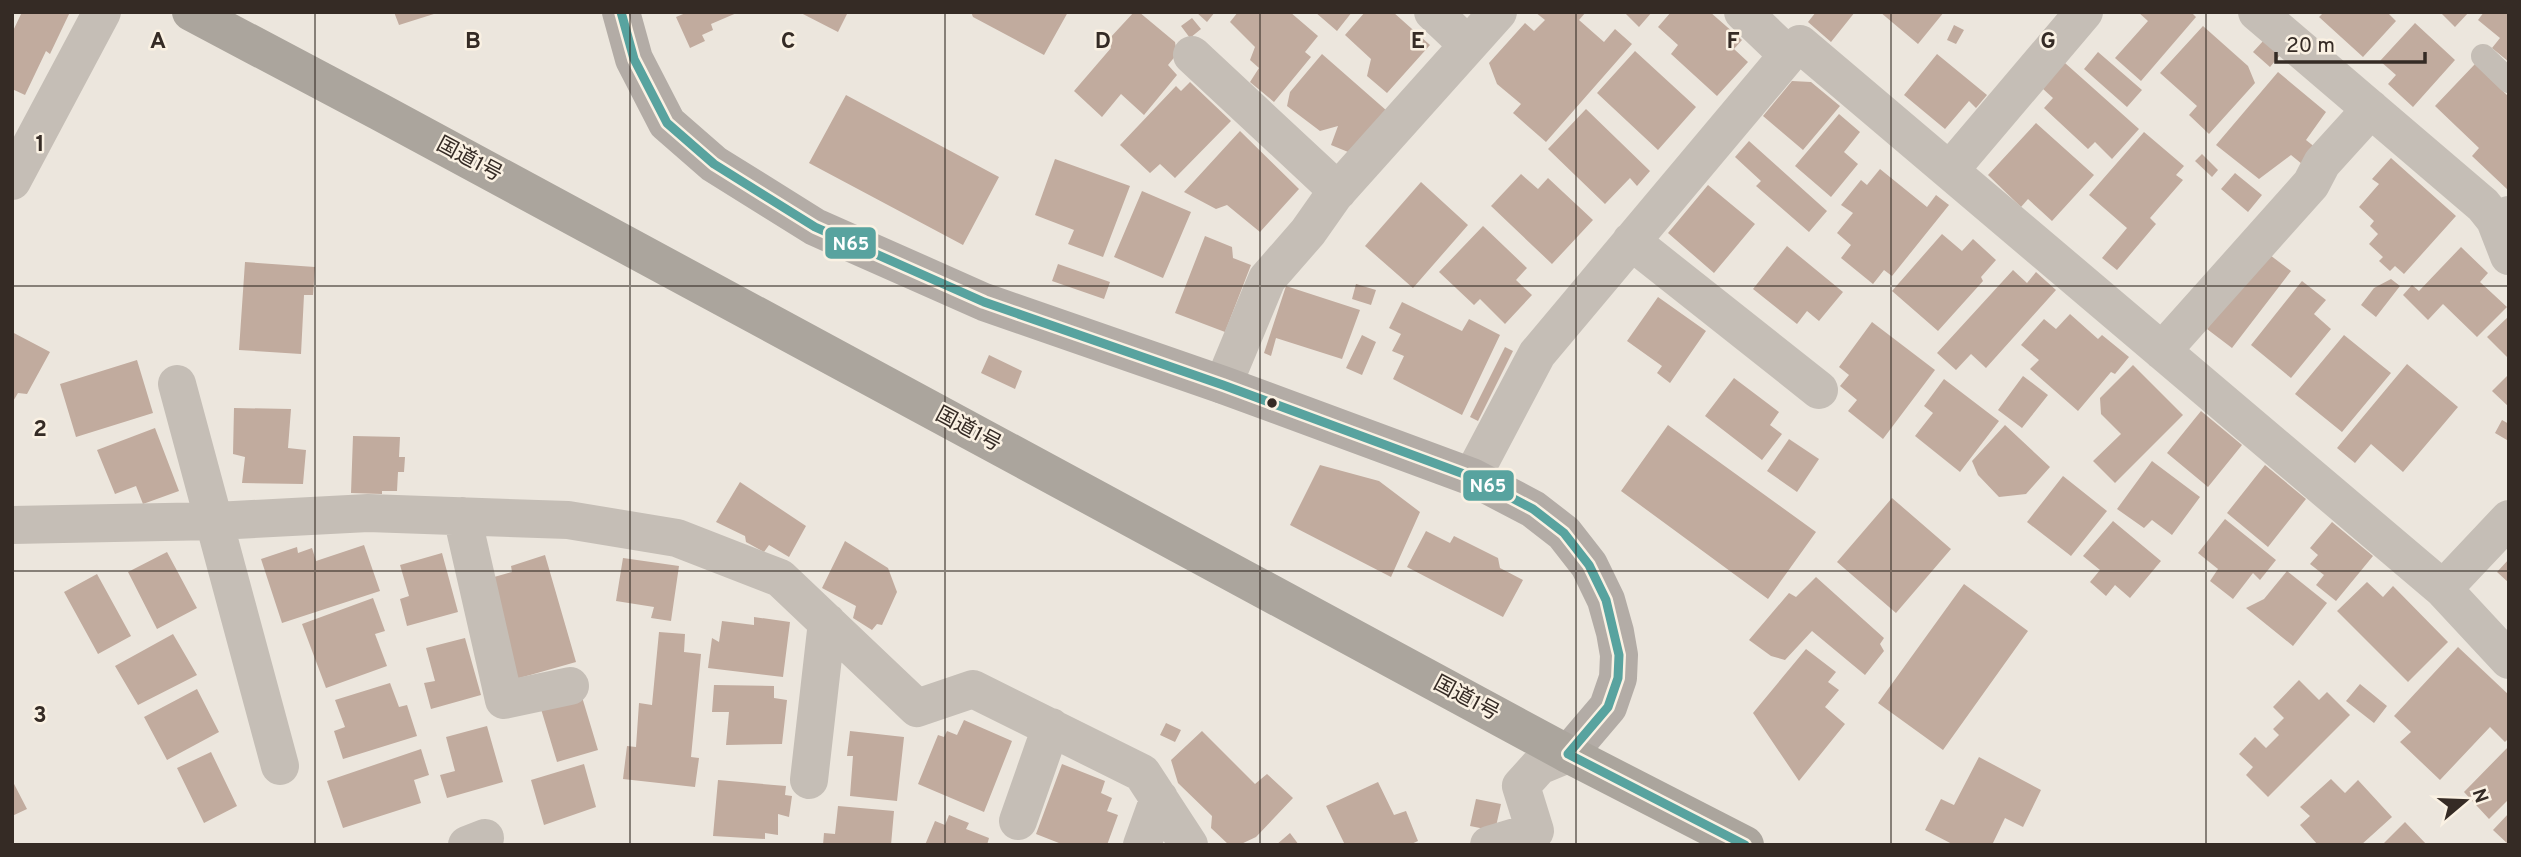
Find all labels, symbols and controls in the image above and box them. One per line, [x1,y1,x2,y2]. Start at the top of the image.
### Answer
scale bar [2276,21,2425,65]
text: A [150,28,166,57]
text: B [465,28,481,57]
text: C [781,28,795,57]
text: D [1095,28,1111,57]
text: E [1411,28,1425,57]
text: F [1726,28,1740,57]
text: G [2040,28,2056,57]
text: 20 m [2286,33,2335,60]
text: 1 [35,131,45,160]
street label: 国道1号 [431,131,507,189]
line badge: N65 [824,226,877,260]
text: N65 [833,233,869,257]
unlabelled marker [1265,396,1279,410]
street label: 国道1号 [930,401,1006,459]
text: 2 [33,416,47,445]
line badge: N65 [1462,469,1515,502]
text: N65 [1470,475,1506,499]
street label: 国道1号 [1428,670,1504,728]
text: 3 [33,702,47,731]
north arrow [2430,766,2500,836]
text: N [2466,786,2493,806]

